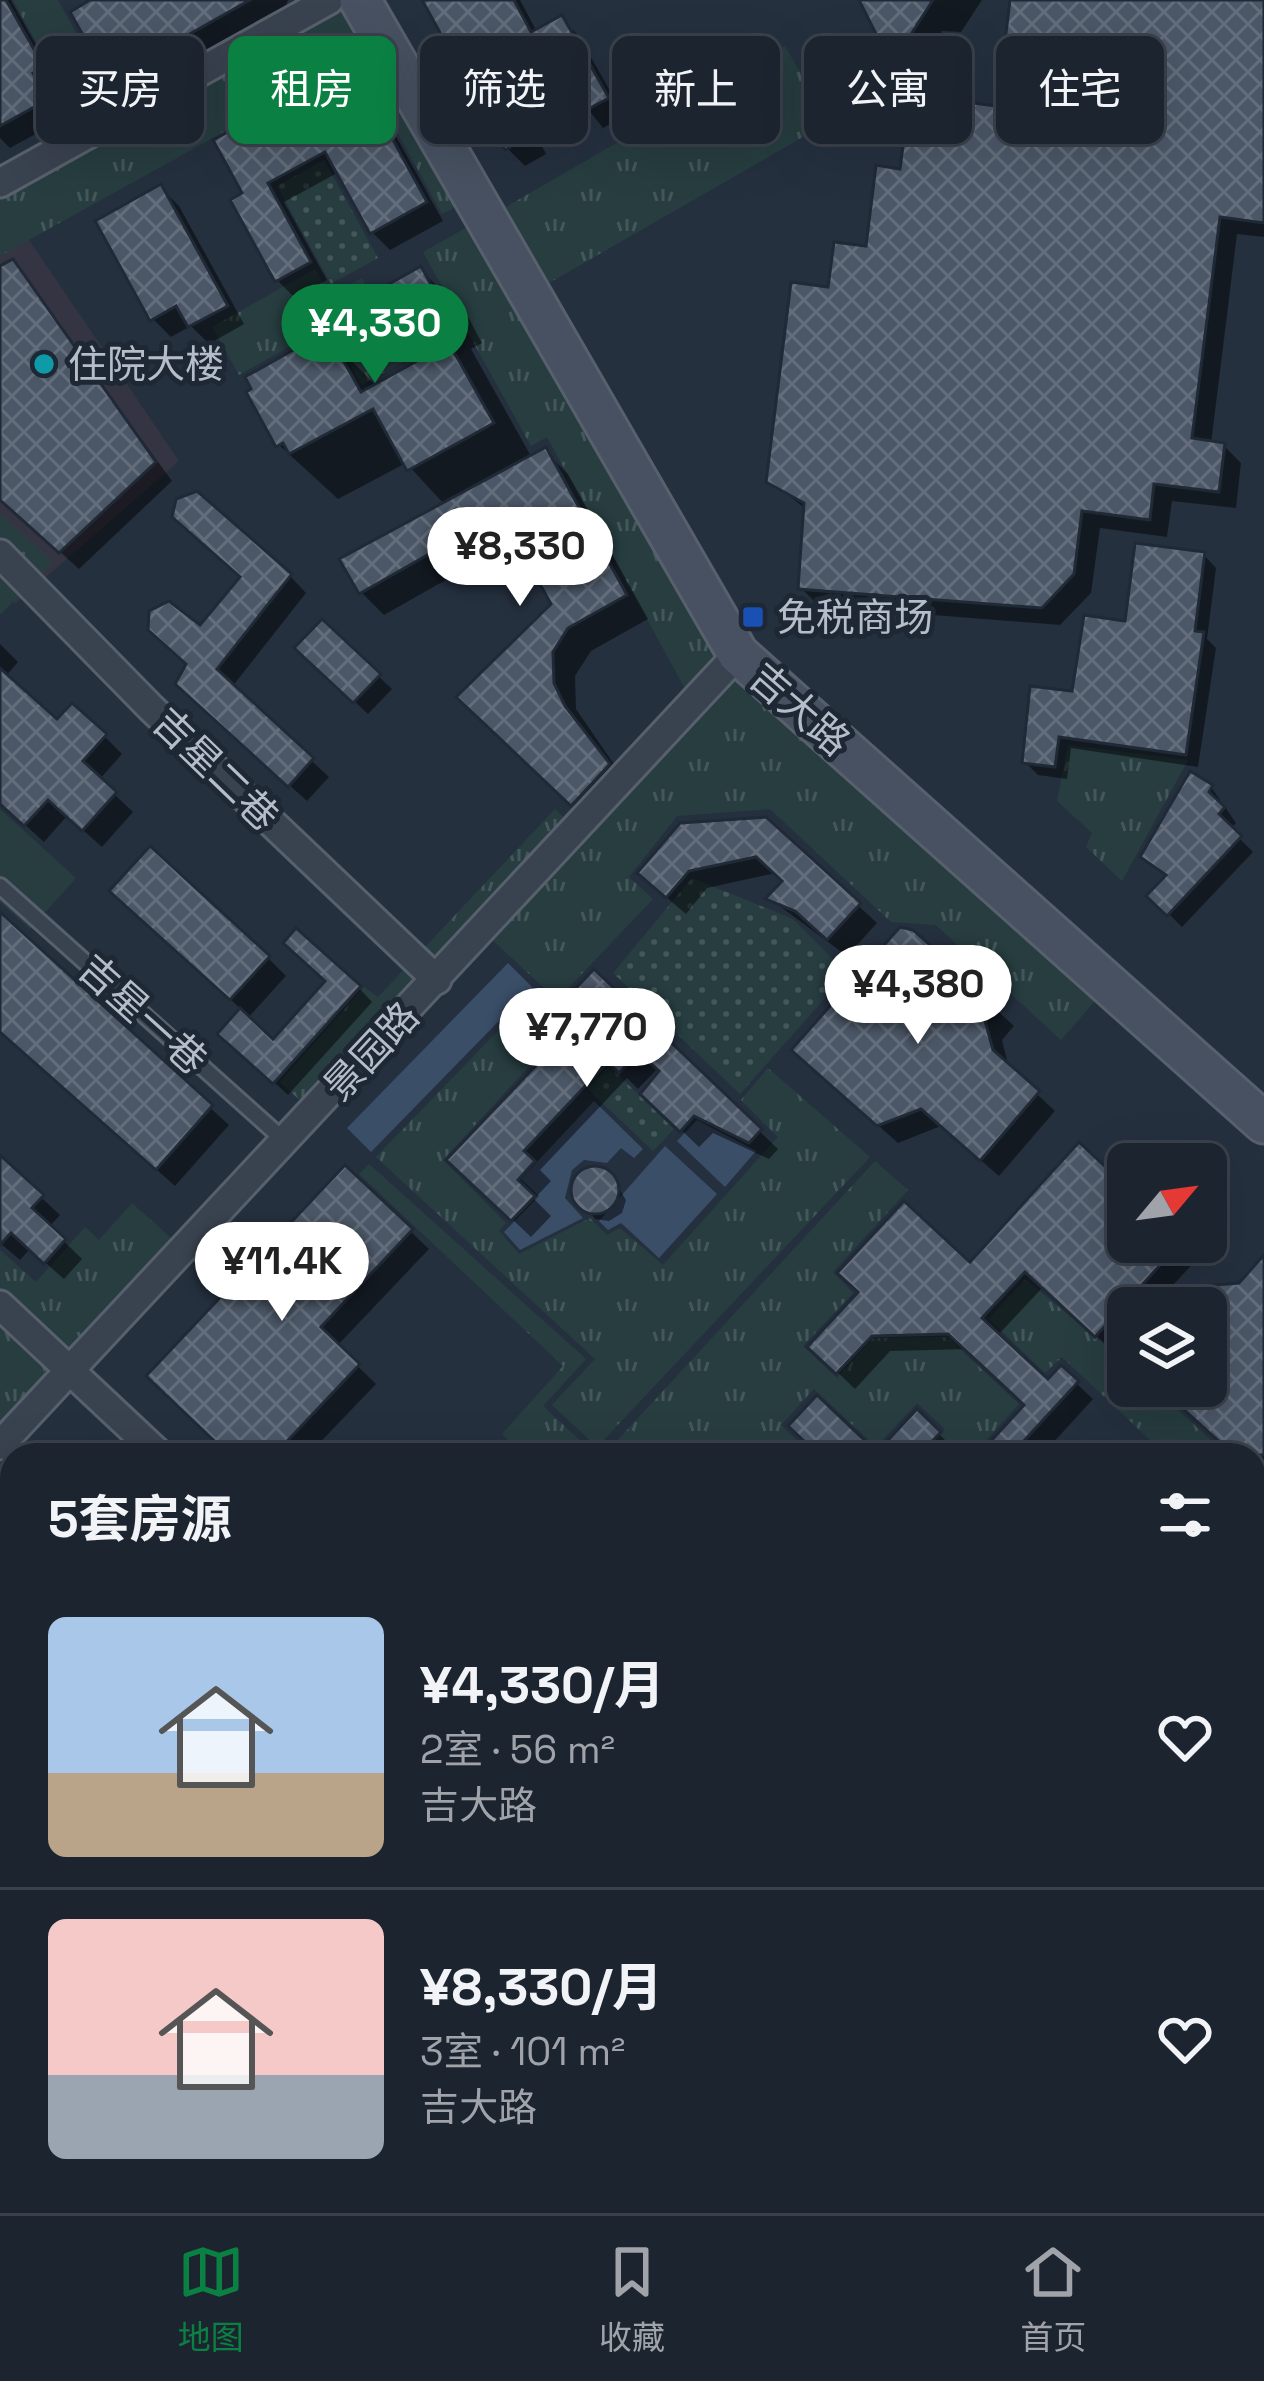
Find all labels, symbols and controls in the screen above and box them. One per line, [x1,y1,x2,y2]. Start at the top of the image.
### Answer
chip: 买房 [36,36,204,144]
chip: 租房 [228,36,396,144]
chip: 筛选 [420,36,588,144]
chip: 新上 [612,36,780,144]
chip: 公寓 [804,36,972,144]
chip: 住宅 [996,36,1164,144]
pin: ¥4,330 [277,284,473,386]
text: ¥4,330 [308,298,442,347]
place label: 住院大楼 [68,340,224,389]
marker: 住院大楼 [31,351,57,377]
pin: ¥8,330 [422,507,618,609]
text: ¥8,330 [454,521,586,570]
place label: 免税商场 [777,593,933,642]
marker: 免税商场 [740,604,766,630]
street label: 吉大路 [739,653,860,766]
street label: 吉星二巷 [143,698,289,841]
street label: 吉星一巷 [68,944,217,1085]
pin: ¥4,380 [820,945,1016,1047]
text: ¥4,380 [852,959,984,1008]
pin: ¥7,770 [489,988,685,1090]
street label: 景园路 [314,992,429,1111]
text: ¥7,770 [526,1002,648,1051]
north arrow [1107,1143,1227,1263]
map controls [1107,1143,1227,1407]
pin: ¥11.4K [184,1222,380,1324]
text: ¥11.4K [222,1236,342,1285]
button: layers [1107,1287,1227,1407]
icon: filters [1152,1482,1218,1548]
text: 5套房源 [48,1487,232,1552]
text: ¥4,330/月 [420,1653,665,1718]
icon: home [144,1665,288,1809]
icon: heart [1152,1704,1218,1770]
text: 2室 · 56 m² [420,1725,615,1774]
text: 吉大路 [420,1781,537,1830]
text: ¥8,330/月 [420,1955,663,2020]
icon: home [144,1967,288,2111]
icon: heart [1152,2006,1218,2072]
text: 3室 · 101 m² [420,2027,625,2076]
text: 吉大路 [420,2083,537,2132]
tab: 地图 [178,2239,244,2359]
tab: 收藏 [599,2239,665,2359]
tab: 首页 [1020,2239,1086,2359]

